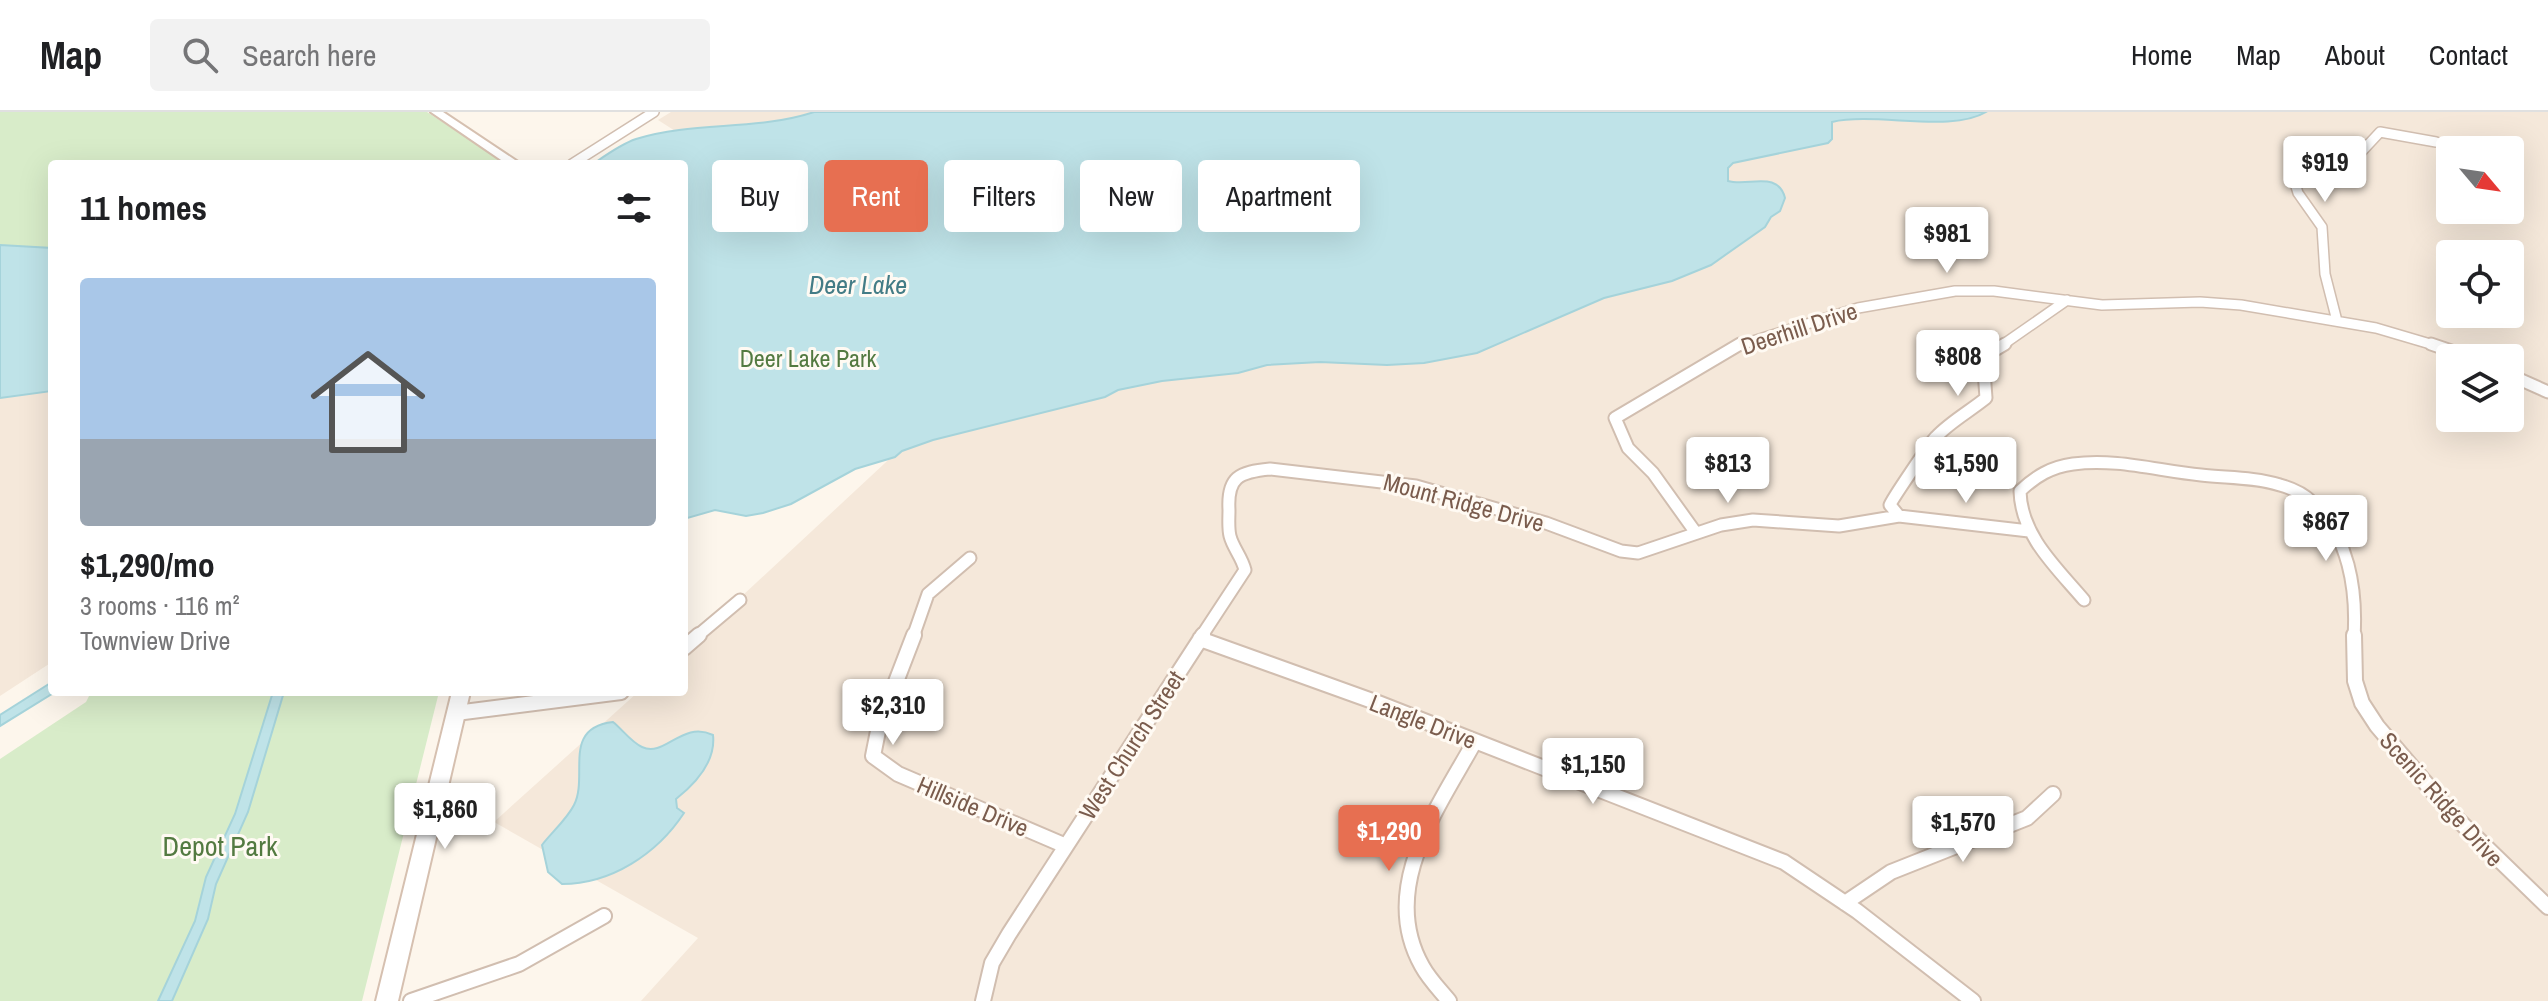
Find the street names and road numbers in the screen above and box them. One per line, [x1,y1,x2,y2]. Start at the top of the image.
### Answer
street label: Deerhill Drive [1737,294,1861,362]
street label: Mount Ridge Drive [1380,465,1548,539]
street label: West Church Street [1071,664,1191,826]
street label: Langle Drive [1365,686,1481,756]
street label: Scenic Ridge Drive [2373,725,2511,873]
street label: Hillside Drive [912,768,1034,844]

